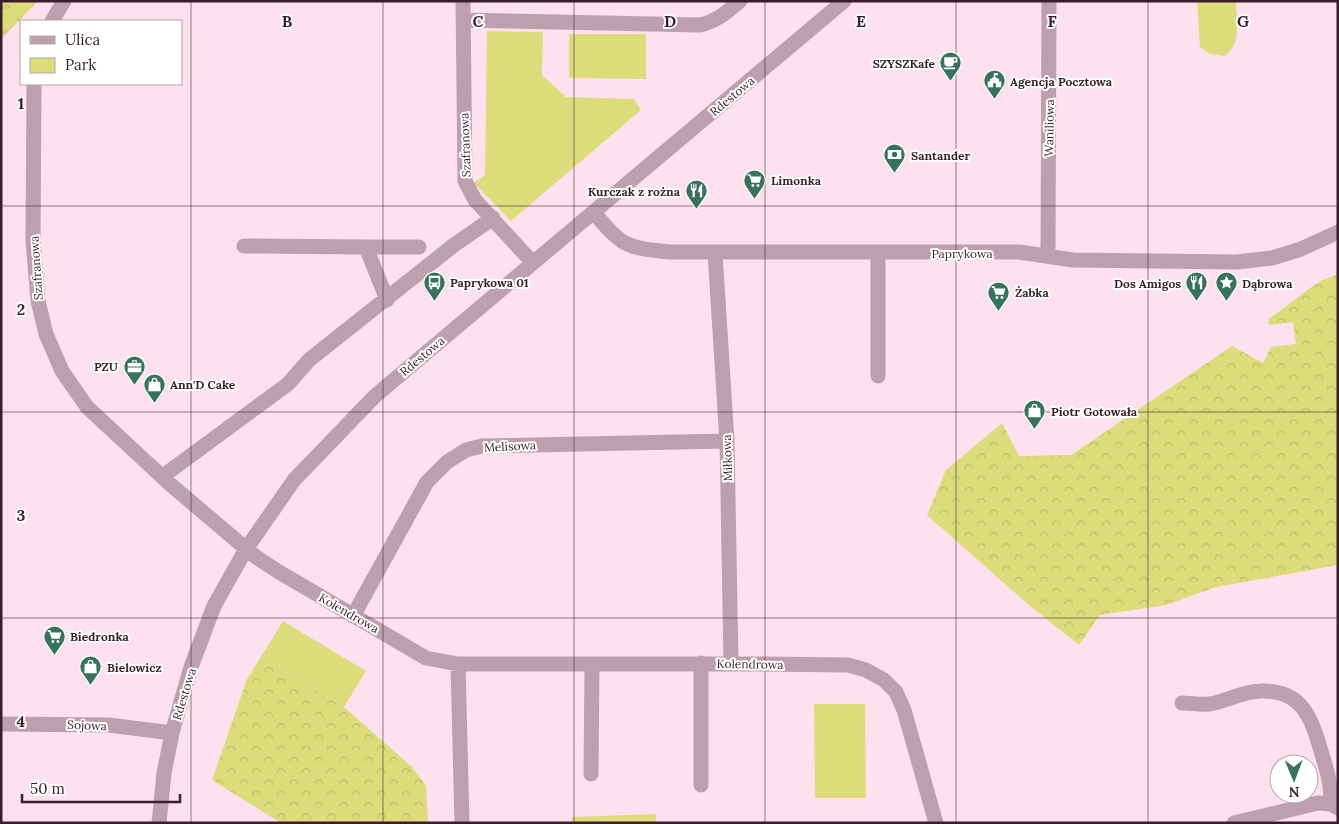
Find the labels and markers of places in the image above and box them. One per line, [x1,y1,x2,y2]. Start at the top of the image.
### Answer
cafe icon: SZYSZKafe [939,51,963,82]
place label: SZYSZKafe [873,56,936,71]
public building icon: Agencja Pocztowa [982,69,1006,100]
place label: Agencja Pocztowa [1010,74,1113,89]
bank icon: Santander [883,143,907,174]
place label: Santander [911,148,971,163]
supermarket icon: Limonka [743,168,767,199]
place label: Limonka [771,173,822,188]
restaurant icon: Kurczak z rożna [684,179,708,210]
place label: Kurczak z rożna [588,184,681,199]
bus stop icon: Paprykowa 01 [422,270,446,301]
restaurant icon: Dos Amigos [1185,271,1209,302]
place icon: Dąbrowa [1214,271,1238,302]
place label: Paprykowa 01 [450,275,529,290]
place label: Dos Amigos [1114,276,1181,291]
place label: Dąbrowa [1242,276,1293,291]
supermarket icon: Żabka [987,280,1011,311]
place label: Żabka [1015,285,1049,300]
office icon: PZU [122,354,146,385]
place label: PZU [94,359,118,374]
shop icon: Ann'D Cake [142,372,166,403]
place label: Ann'D Cake [170,377,236,392]
shop icon: Piotr Gotowała [1023,399,1047,430]
place label: Piotr Gotowała [1051,404,1138,419]
supermarket icon: Biedronka [42,624,66,655]
place label: Biedronka [70,629,130,644]
shop icon: Bielowicz [79,655,103,686]
place label: Bielowicz [107,660,162,675]

